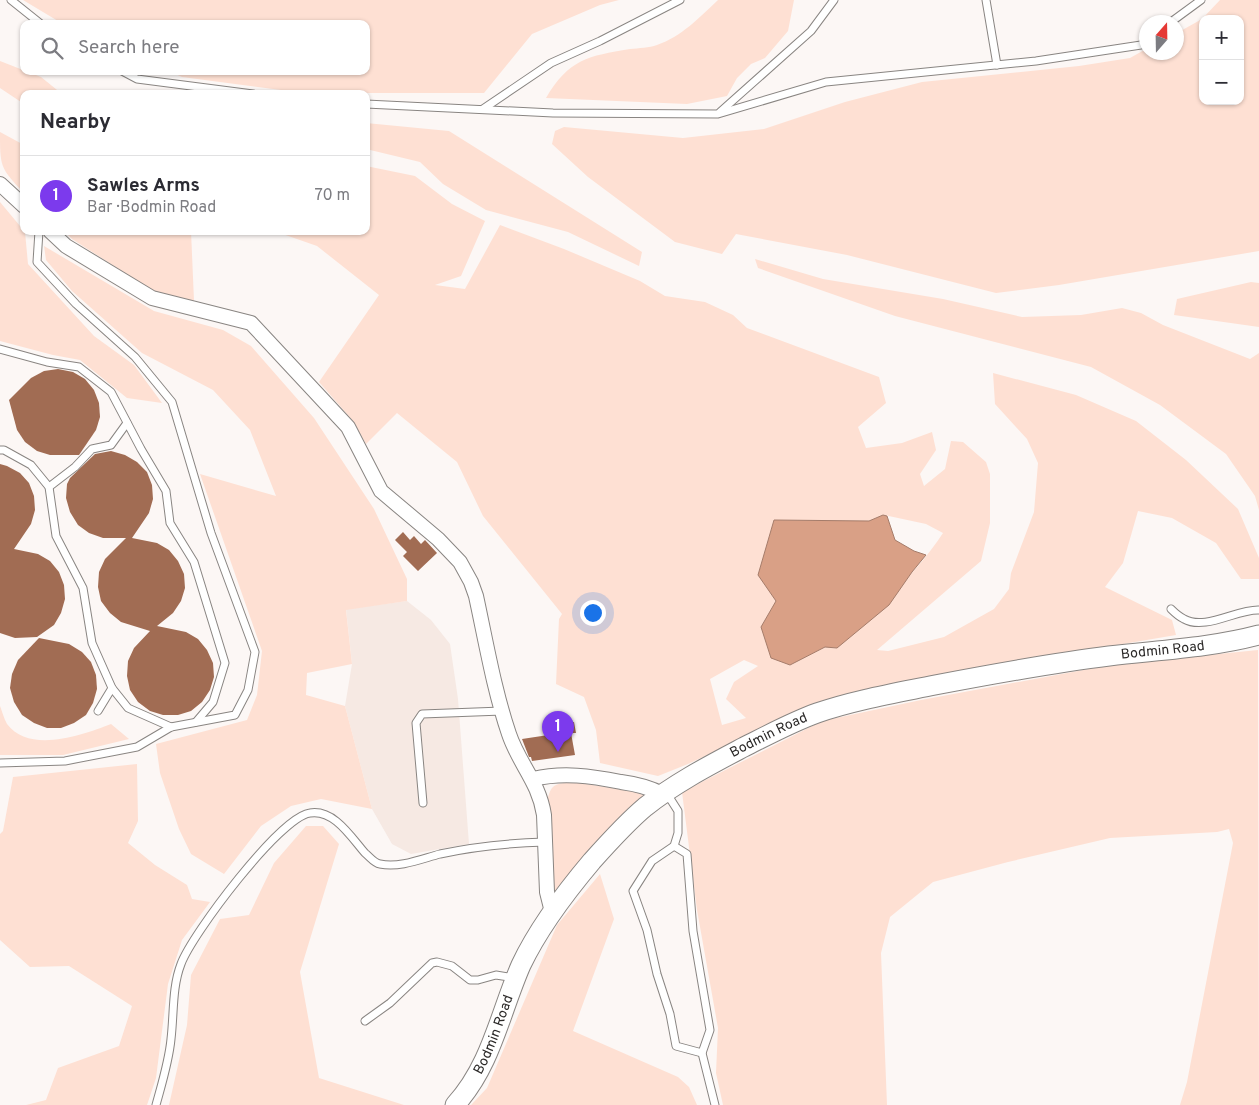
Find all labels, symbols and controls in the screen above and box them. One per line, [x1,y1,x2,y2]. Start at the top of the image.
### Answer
north arrow [1139,15,1184,60]
map controls [1199,15,1244,105]
button: + [1199,15,1244,60]
search box [20,20,370,75]
icon: search [38,34,66,62]
text: Search here [78,36,180,60]
button: − [1199,60,1244,105]
text: Nearby [40,109,111,136]
text: Sawles Arms [87,174,200,198]
text: 1 [53,186,59,206]
text: 70 m [315,186,350,206]
text: Bar · Bodmin Road [87,198,216,218]
your location [580,600,606,626]
street label: Bodmin Road [1120,637,1206,663]
street label: Bodmin Road [727,709,810,761]
pin: 1 [542,711,574,752]
street label: Bodmin Road [470,993,517,1077]

